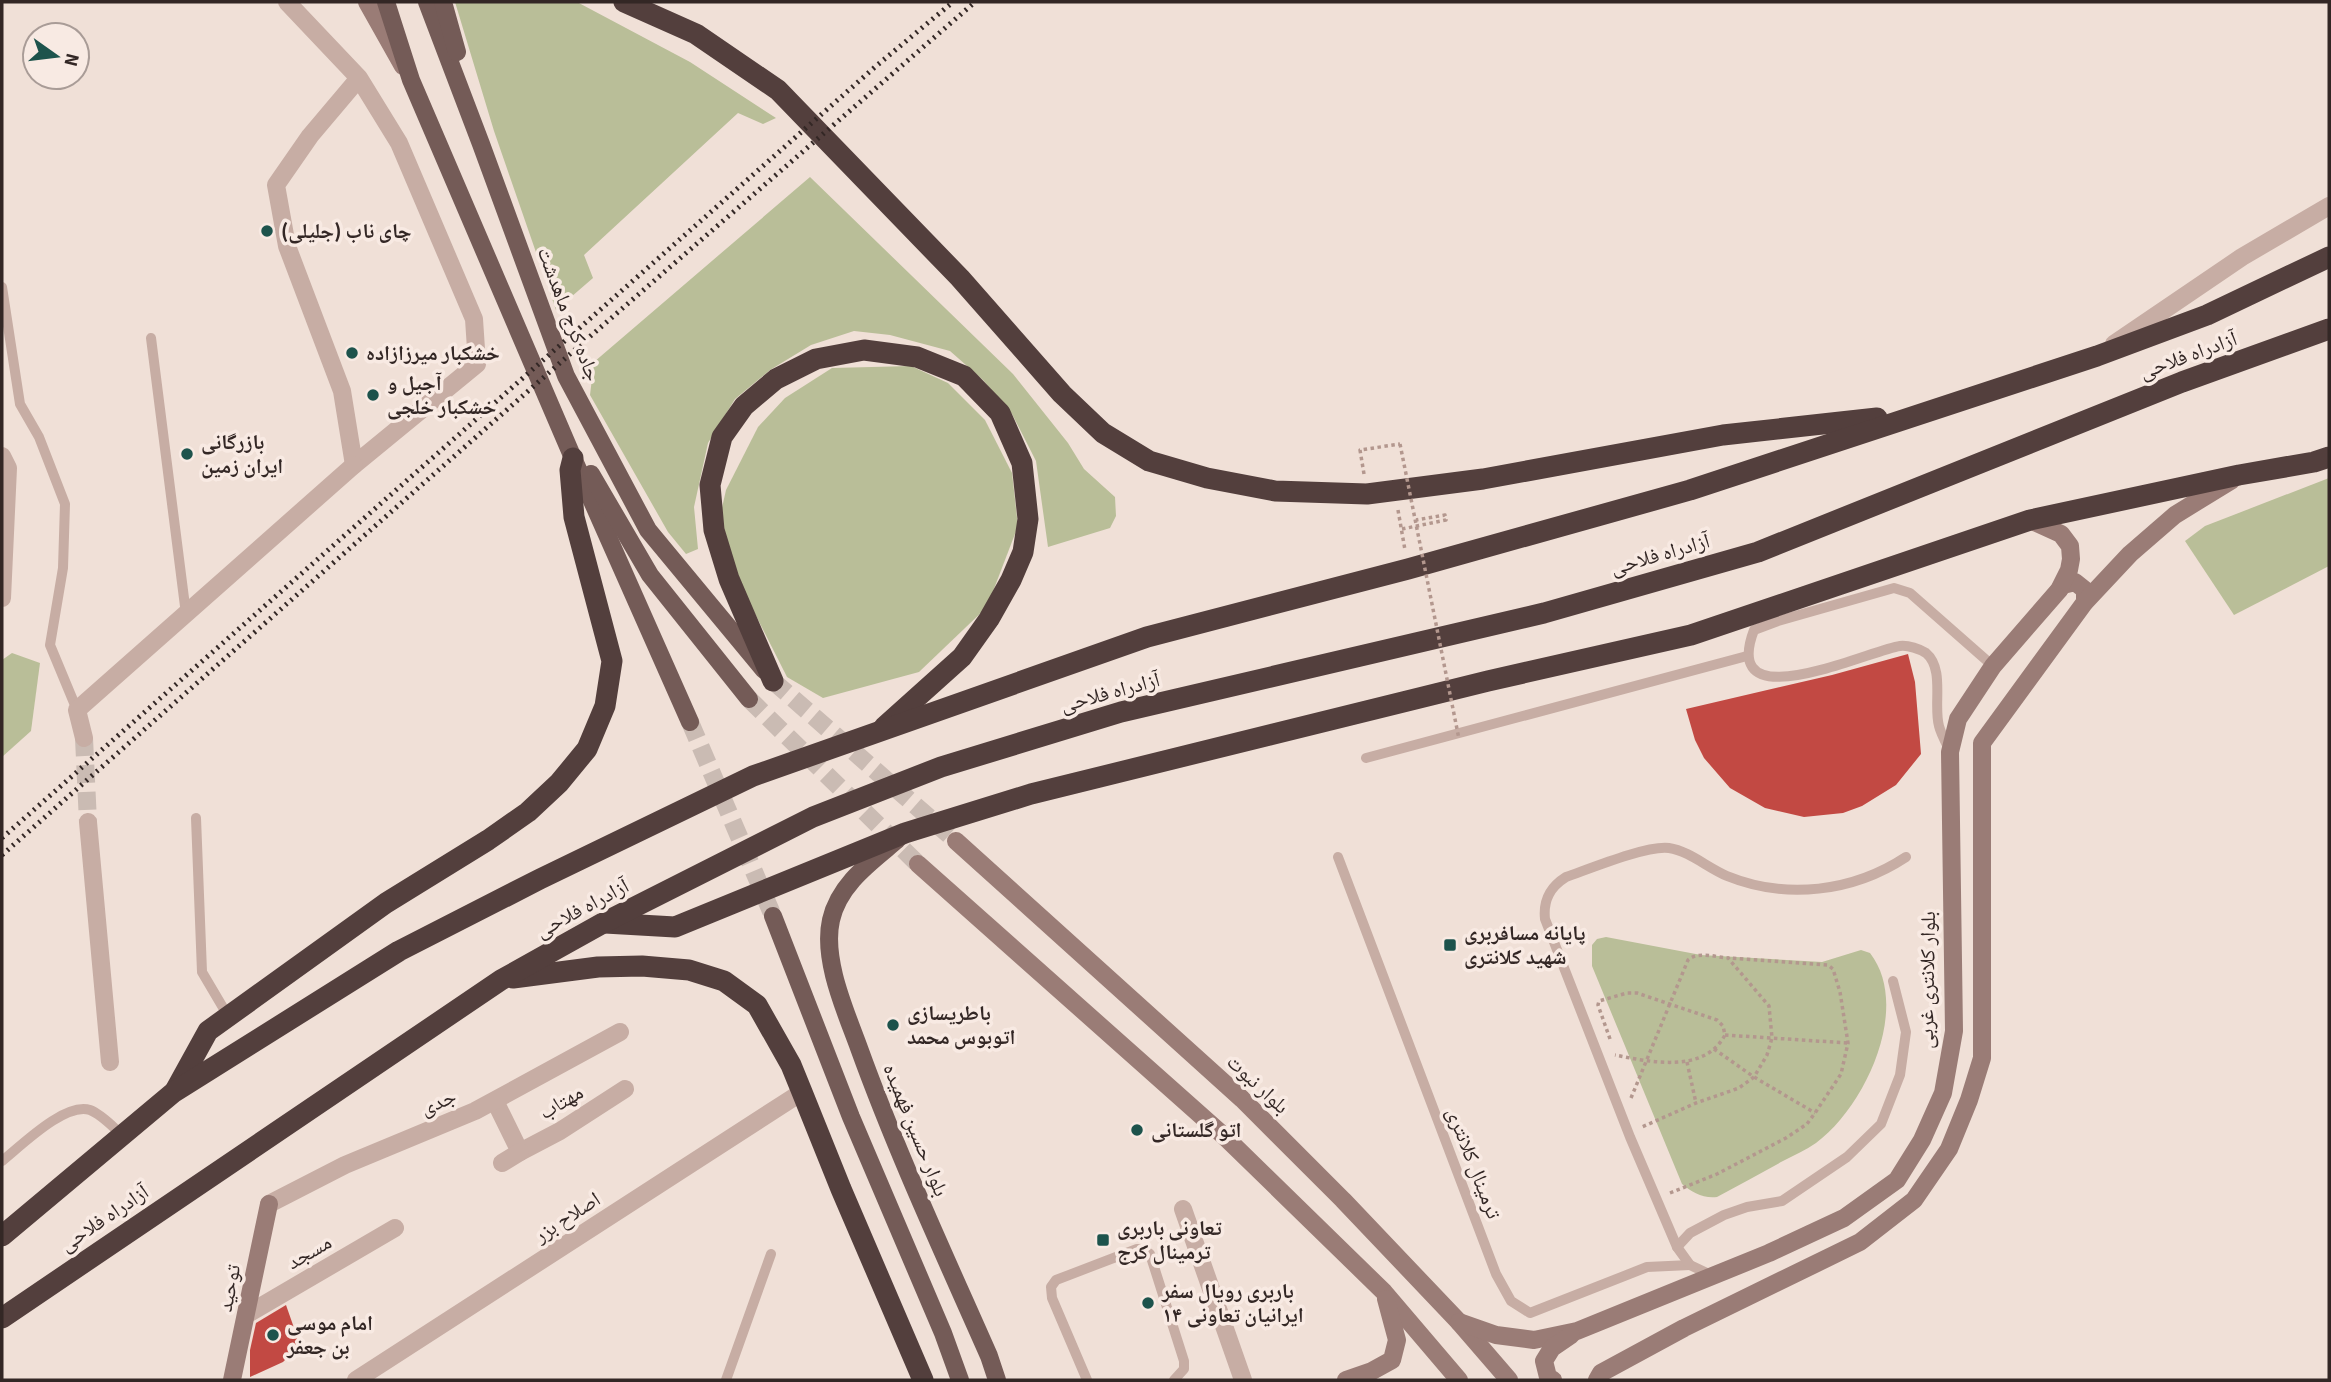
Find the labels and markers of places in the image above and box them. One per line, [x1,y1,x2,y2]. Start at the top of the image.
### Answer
place label: چای ناب (جلیلی) [281,216,412,246]
marker: چای ناب (جلیلی) [259,223,275,239]
place label: خشکبار میرزازاده [366,338,500,368]
marker: خشکبار میرزازاده [344,345,360,361]
place label: آجیل و خشکبار خلجی [387,368,496,422]
marker: آجیل و خشکبار خلجی [365,387,381,403]
place label: بازرگانی ایران زمین [201,427,283,481]
marker: بازرگانی ایران زمین [179,446,195,462]
place label: پایانه مسافربری شهید کلانتری [1464,918,1586,972]
marker: پایانه مسافربری شهید کلانتری [1442,937,1458,953]
place label: باطریسازی اتوبوس محمد [907,998,1016,1052]
marker: باطریسازی اتوبوس محمد [885,1017,901,1033]
place label: اتو گلستانی [1151,1115,1242,1145]
marker: اتو گلستانی [1129,1122,1145,1138]
place label: تعاونی باربری ترمینال کرج [1117,1213,1222,1267]
marker: تعاونی باربری ترمینال کرج [1095,1232,1111,1248]
place label: باربری رویال سفر ایرانیان تعاونی ۱۴ [1161,1276,1304,1330]
marker: باربری رویال سفر ایرانیان تعاونی ۱۴ [1140,1295,1156,1311]
place label: امام موسی بن جعفر [286,1308,373,1362]
marker: امام موسی بن جعفر [265,1327,281,1343]

